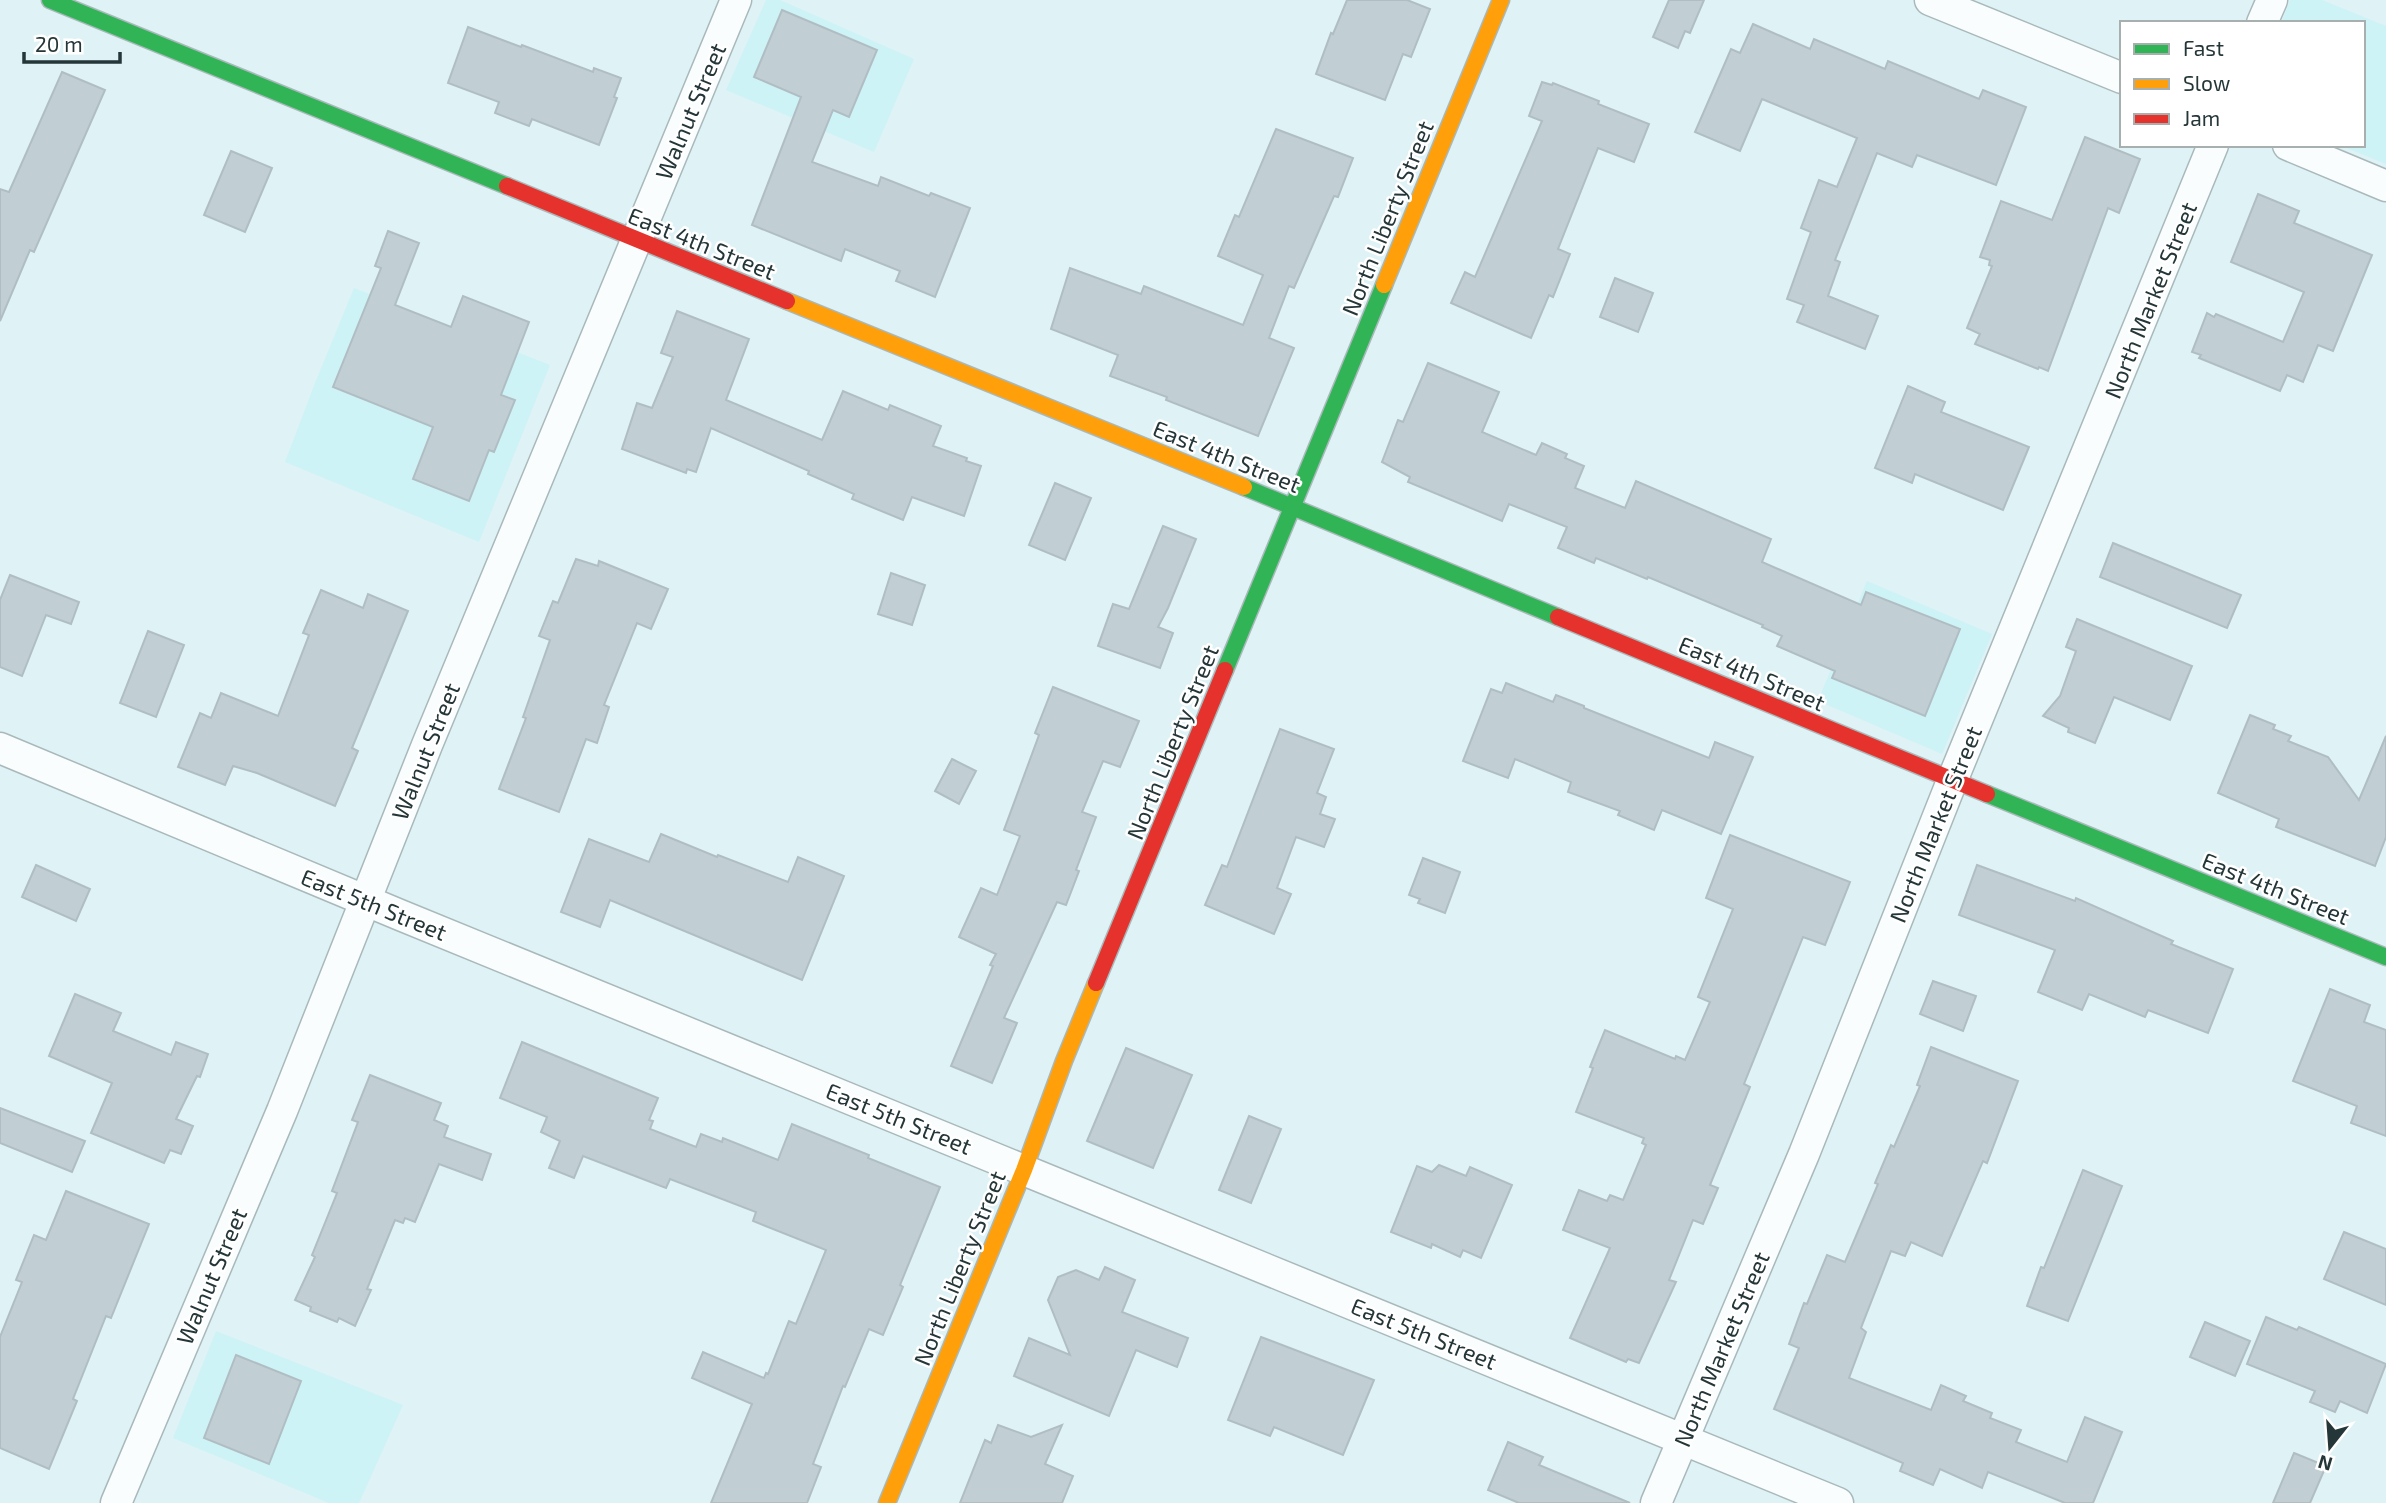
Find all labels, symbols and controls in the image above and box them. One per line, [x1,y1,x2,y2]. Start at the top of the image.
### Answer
scale bar [24,21,121,65]
legend [2120,21,2365,147]
text: 20 m [35,31,83,56]
text: Fast [2183,35,2224,60]
street label: Walnut Street [649,38,731,183]
text: Slow [2183,70,2230,95]
text: Jam [2183,105,2220,130]
street label: North Liberty Street [1335,116,1439,319]
street label: North Market Street [2098,198,2202,402]
street label: East 4th Street [624,201,780,285]
street label: East 4th Street [1149,414,1305,498]
street label: East 4th Street [1675,630,1830,717]
street label: North Liberty Street [1120,640,1224,843]
street label: Walnut Street [385,678,465,824]
street label: North Market Street [1883,722,1987,926]
street label: East 4th Street [2198,846,2354,930]
street label: East 5th Street [297,862,451,946]
street label: East 5th Street [822,1076,976,1160]
street label: North Liberty Street [907,1166,1011,1369]
street label: Walnut Street [170,1203,252,1348]
street label: North Market Street [1667,1247,1775,1451]
street label: East 5th Street [1347,1291,1501,1375]
north arrow [2295,1412,2365,1482]
text: N [2315,1451,2335,1477]

